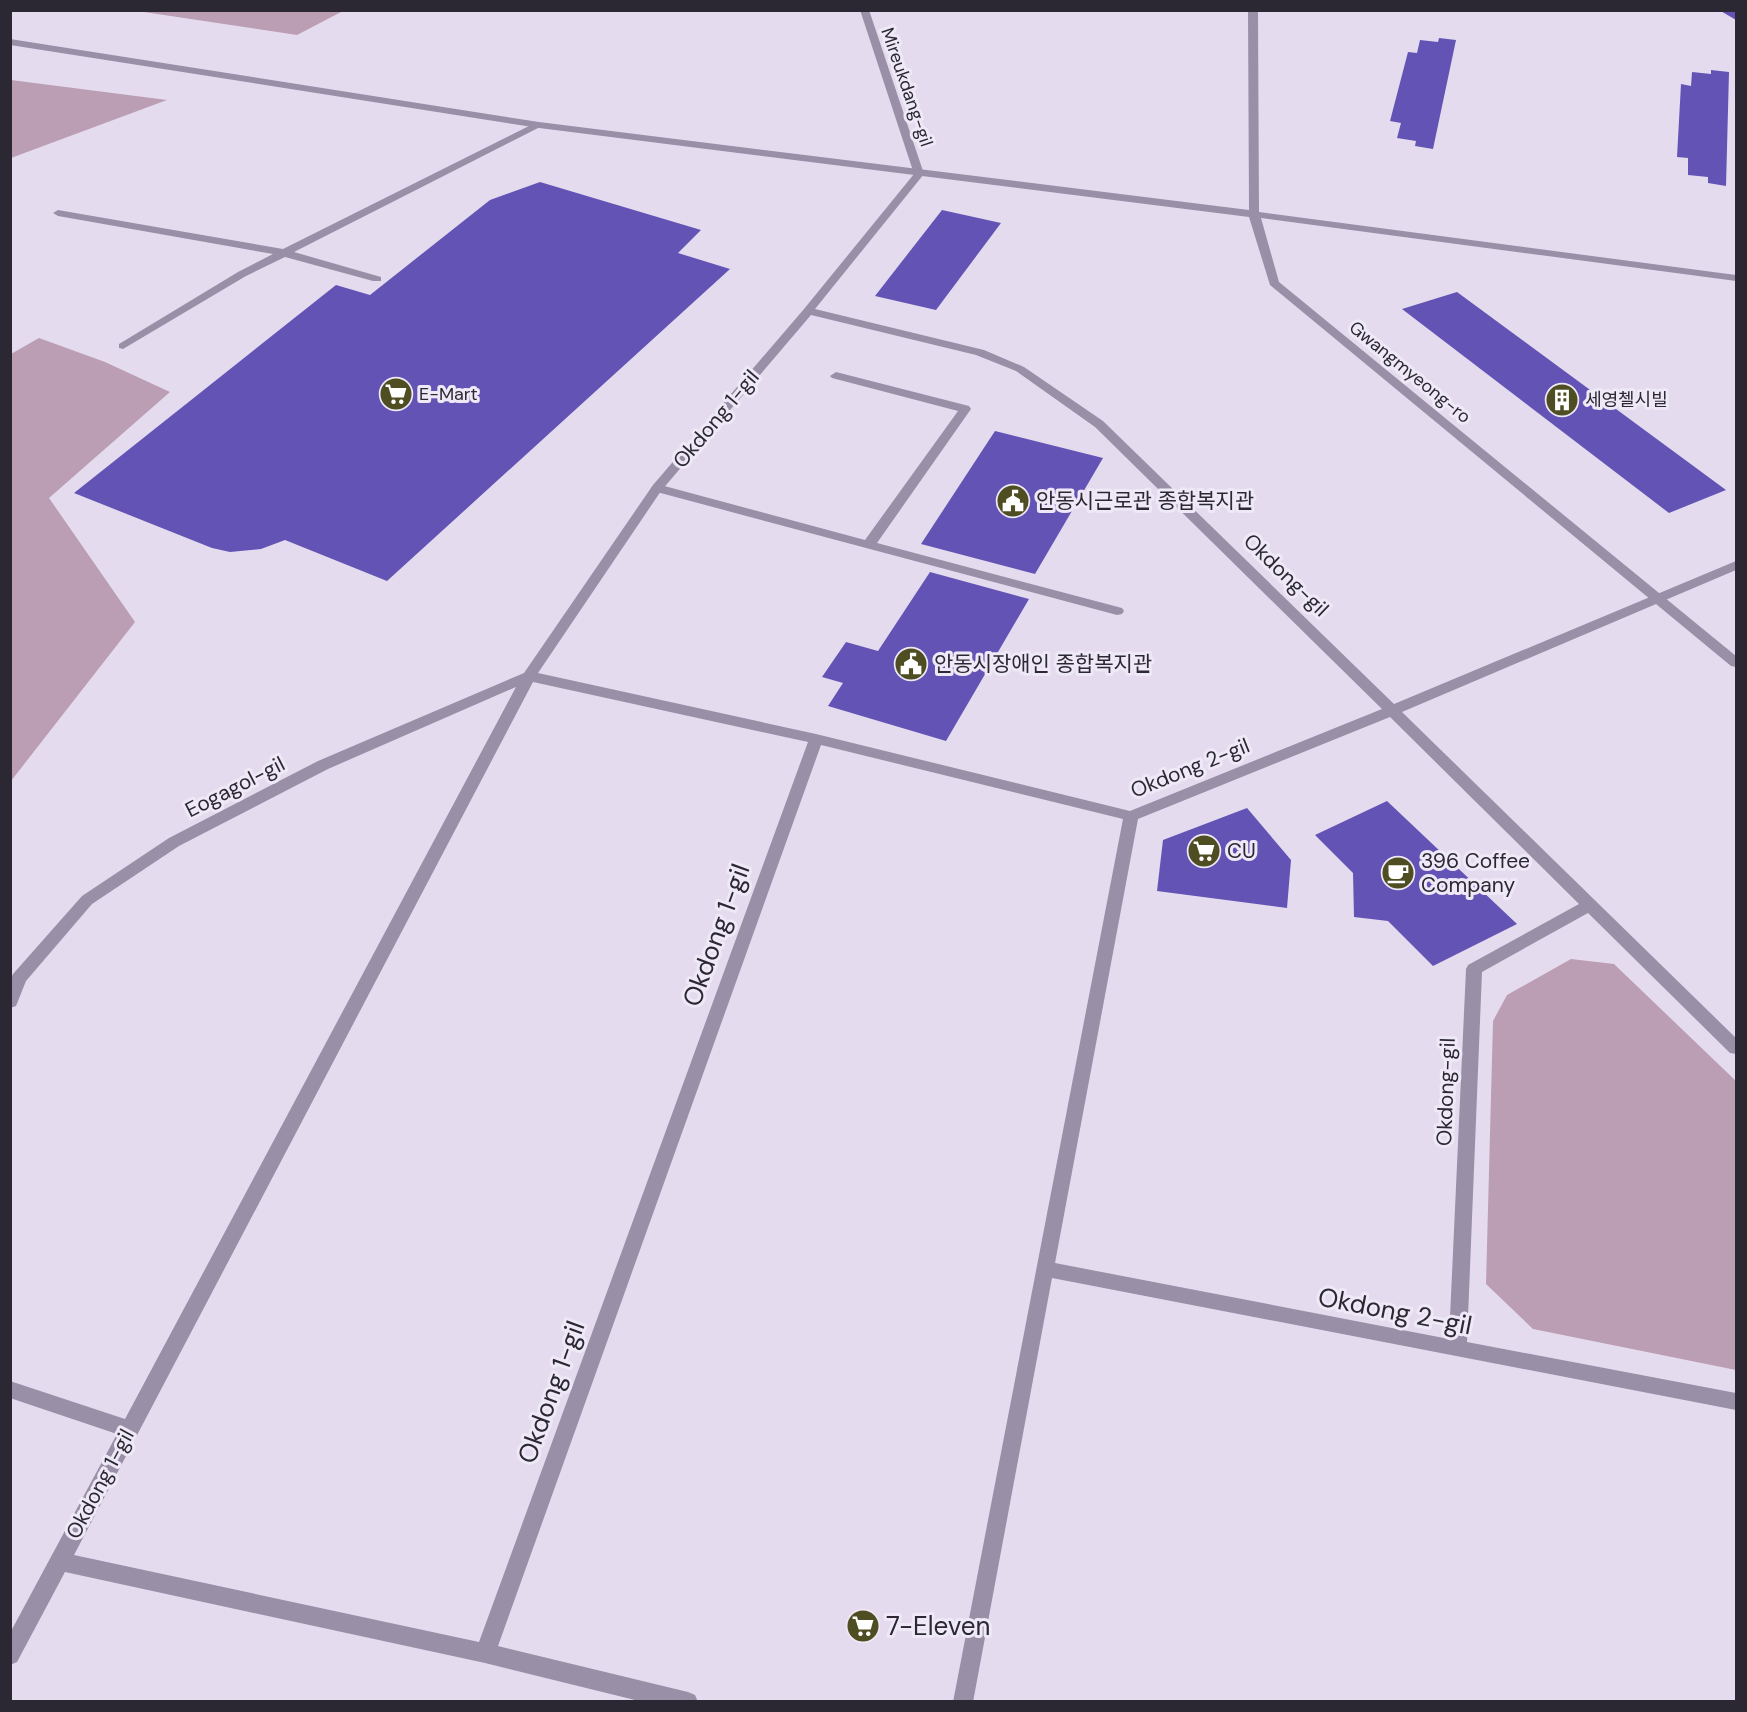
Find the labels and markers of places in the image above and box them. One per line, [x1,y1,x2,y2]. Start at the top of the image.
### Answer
supermarket icon: E-Mart [378,376,414,412]
place label: E-Mart [419,382,478,406]
building icon: 세영첼시빌 [1544,382,1580,418]
place label: 세영첼시빌 [1585,388,1668,412]
public building icon: 안동시근로관 종합복지관 [995,483,1031,519]
place label: 안동시근로관 종합복지관 [1036,487,1254,515]
public building icon: 안동시장애인 종합복지관 [893,646,929,682]
place label: 안동시장애인 종합복지관 [934,650,1152,678]
supermarket icon: CU [1186,833,1222,869]
place label: CU [1227,837,1256,865]
place label: 396 Coffee Company [1421,847,1530,899]
cafe icon: 396 Coffee Company [1380,855,1416,891]
supermarket icon: 7-Eleven [845,1608,881,1644]
place label: 7-Eleven [886,1609,991,1643]

